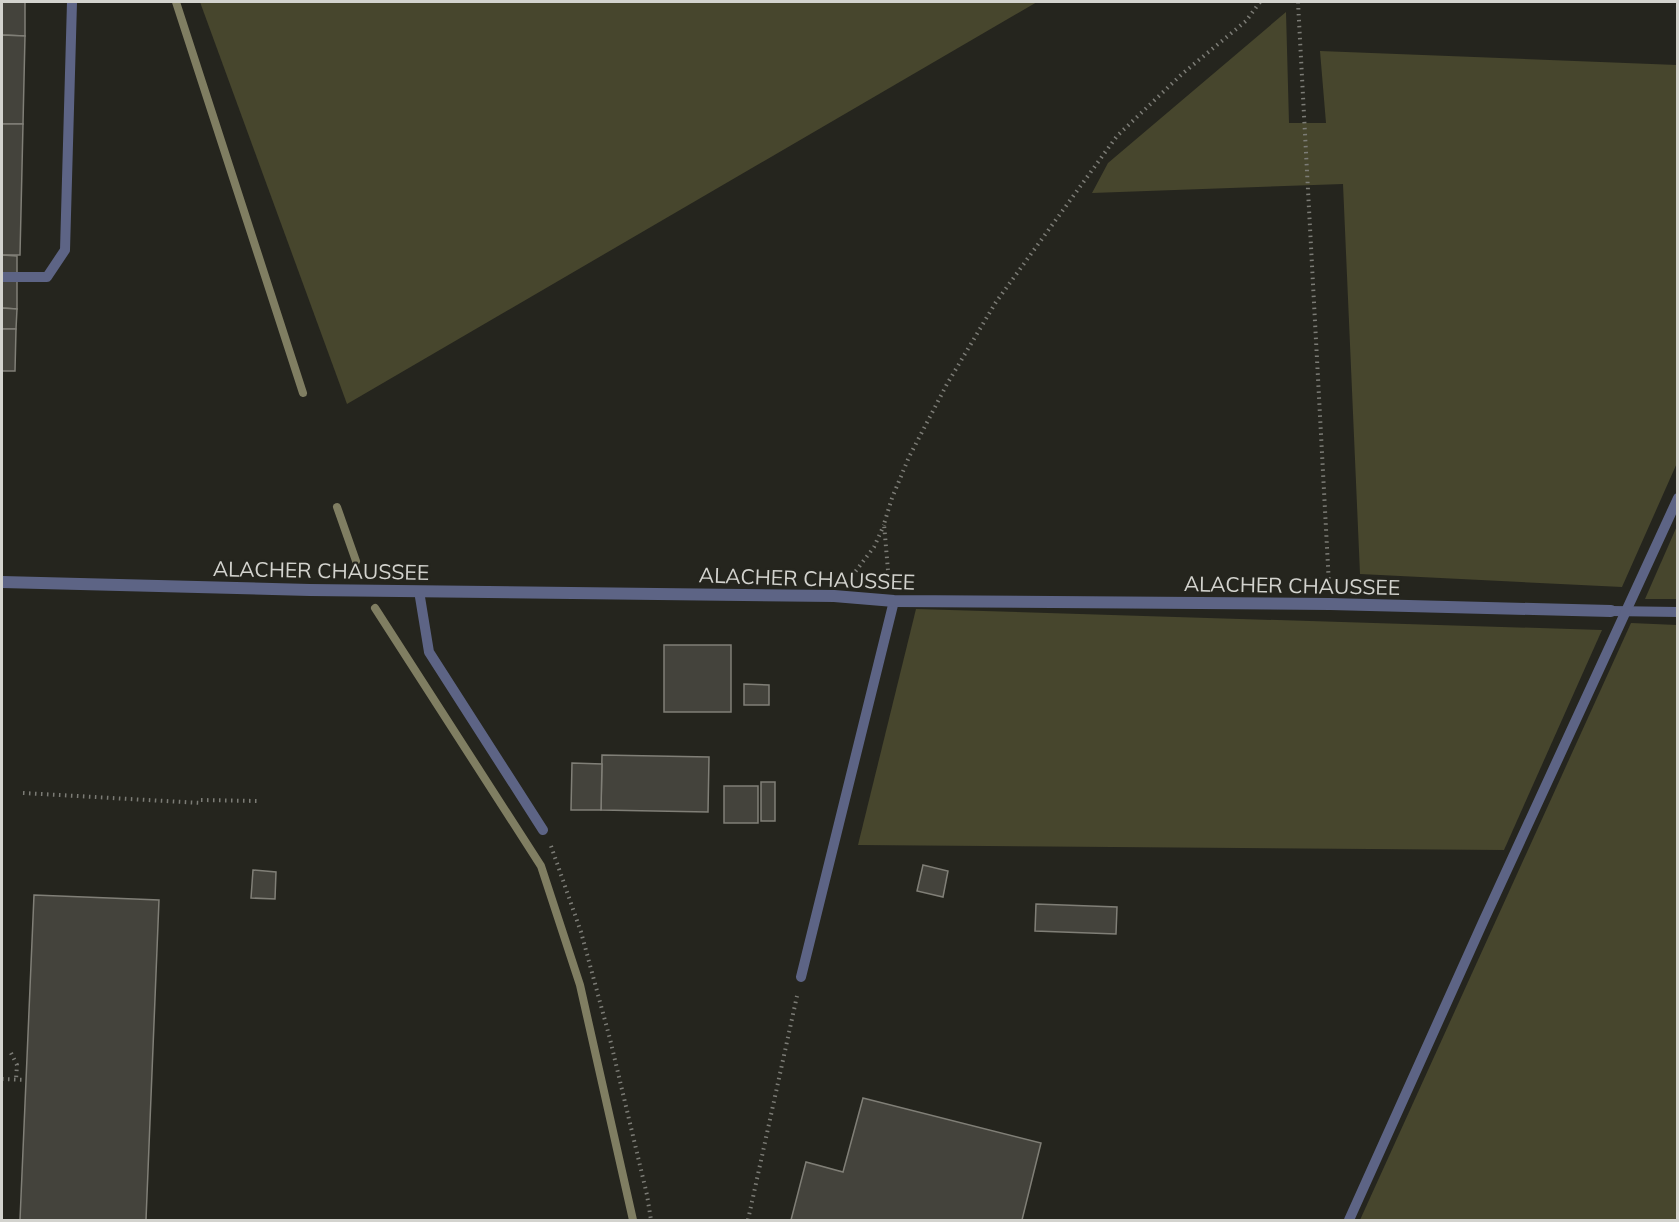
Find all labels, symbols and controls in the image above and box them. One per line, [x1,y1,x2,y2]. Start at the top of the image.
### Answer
street label: ALACHER CHAUSSEE [213,555,429,585]
street label: ALACHER CHAUSSEE [698,561,916,595]
street label: ALACHER CHAUSSEE [1184,570,1400,600]

